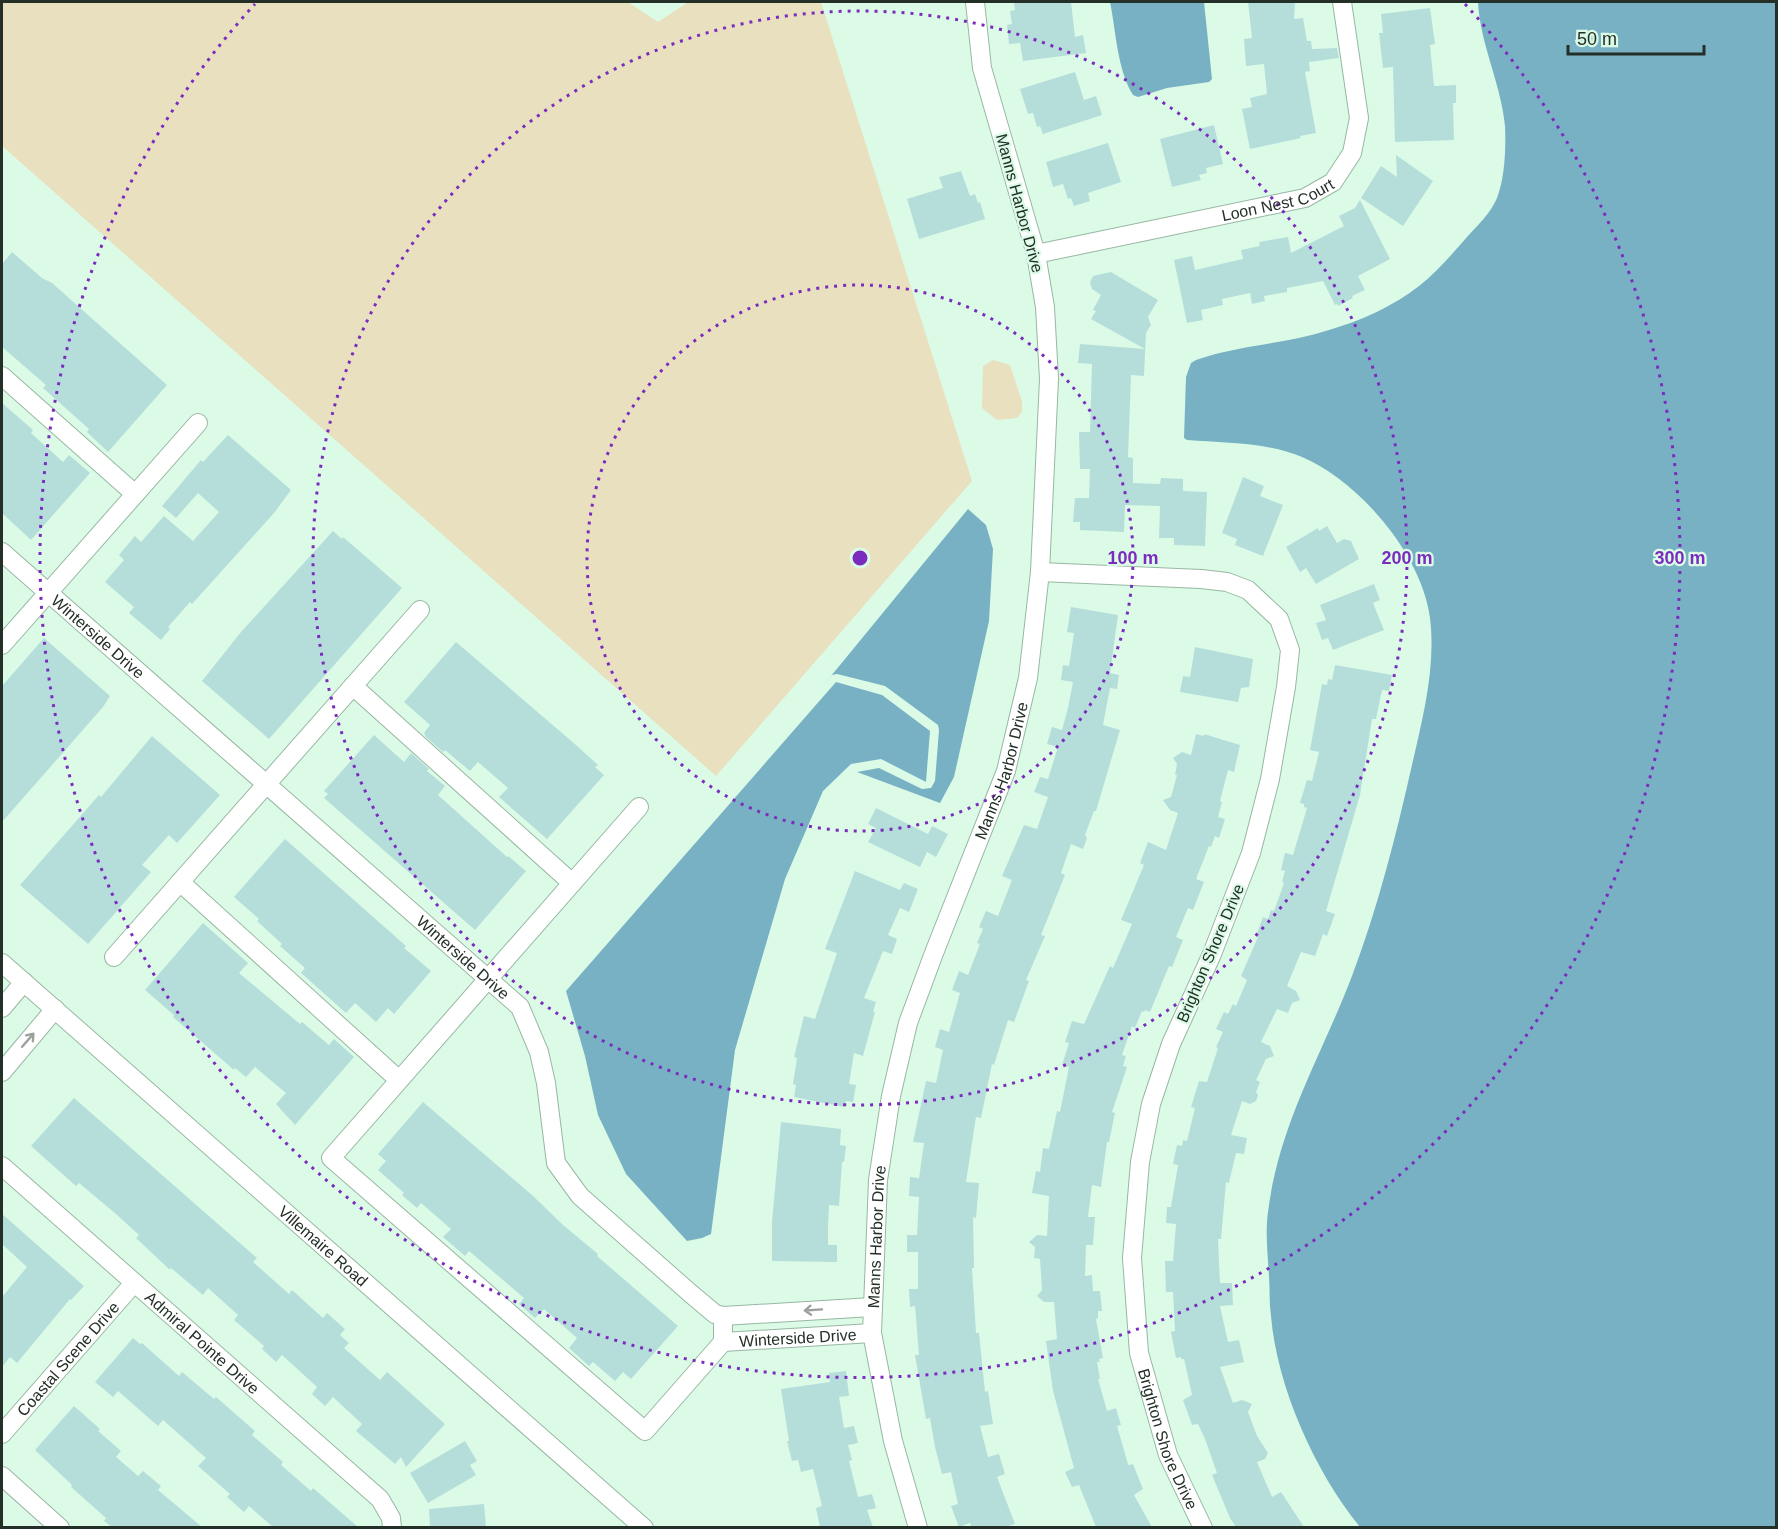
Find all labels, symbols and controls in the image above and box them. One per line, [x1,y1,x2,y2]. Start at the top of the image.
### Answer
scale bar [1568,18,1704,56]
text: 50 m [1577,29,1617,49]
street label: Manns Harbor Drive [993,132,1046,275]
street label: Loon Nest Court [1220,175,1337,224]
centre of rings [850,548,870,568]
text: 100 m [1107,548,1159,568]
text: 200 m [1381,548,1433,568]
text: 300 m [1654,548,1706,568]
street label: Winterside Drive [48,592,148,682]
street label: Manns Harbor Drive [972,700,1031,842]
street label: Brighton Shore Drive [1174,881,1247,1025]
street label: Winterside Drive [413,912,513,1003]
one-way arrow [21,1033,35,1048]
street label: Manns Harbor Drive [865,1164,889,1309]
street label: Villemaire Road [275,1203,371,1290]
street label: Admiral Pointe Drive [142,1288,262,1398]
street label: Coastal Scene Drive [14,1298,123,1420]
one-way arrow [804,1305,824,1316]
street label: Winterside Drive [739,1326,857,1350]
street label: Brighton Shore Drive [1135,1367,1201,1512]

